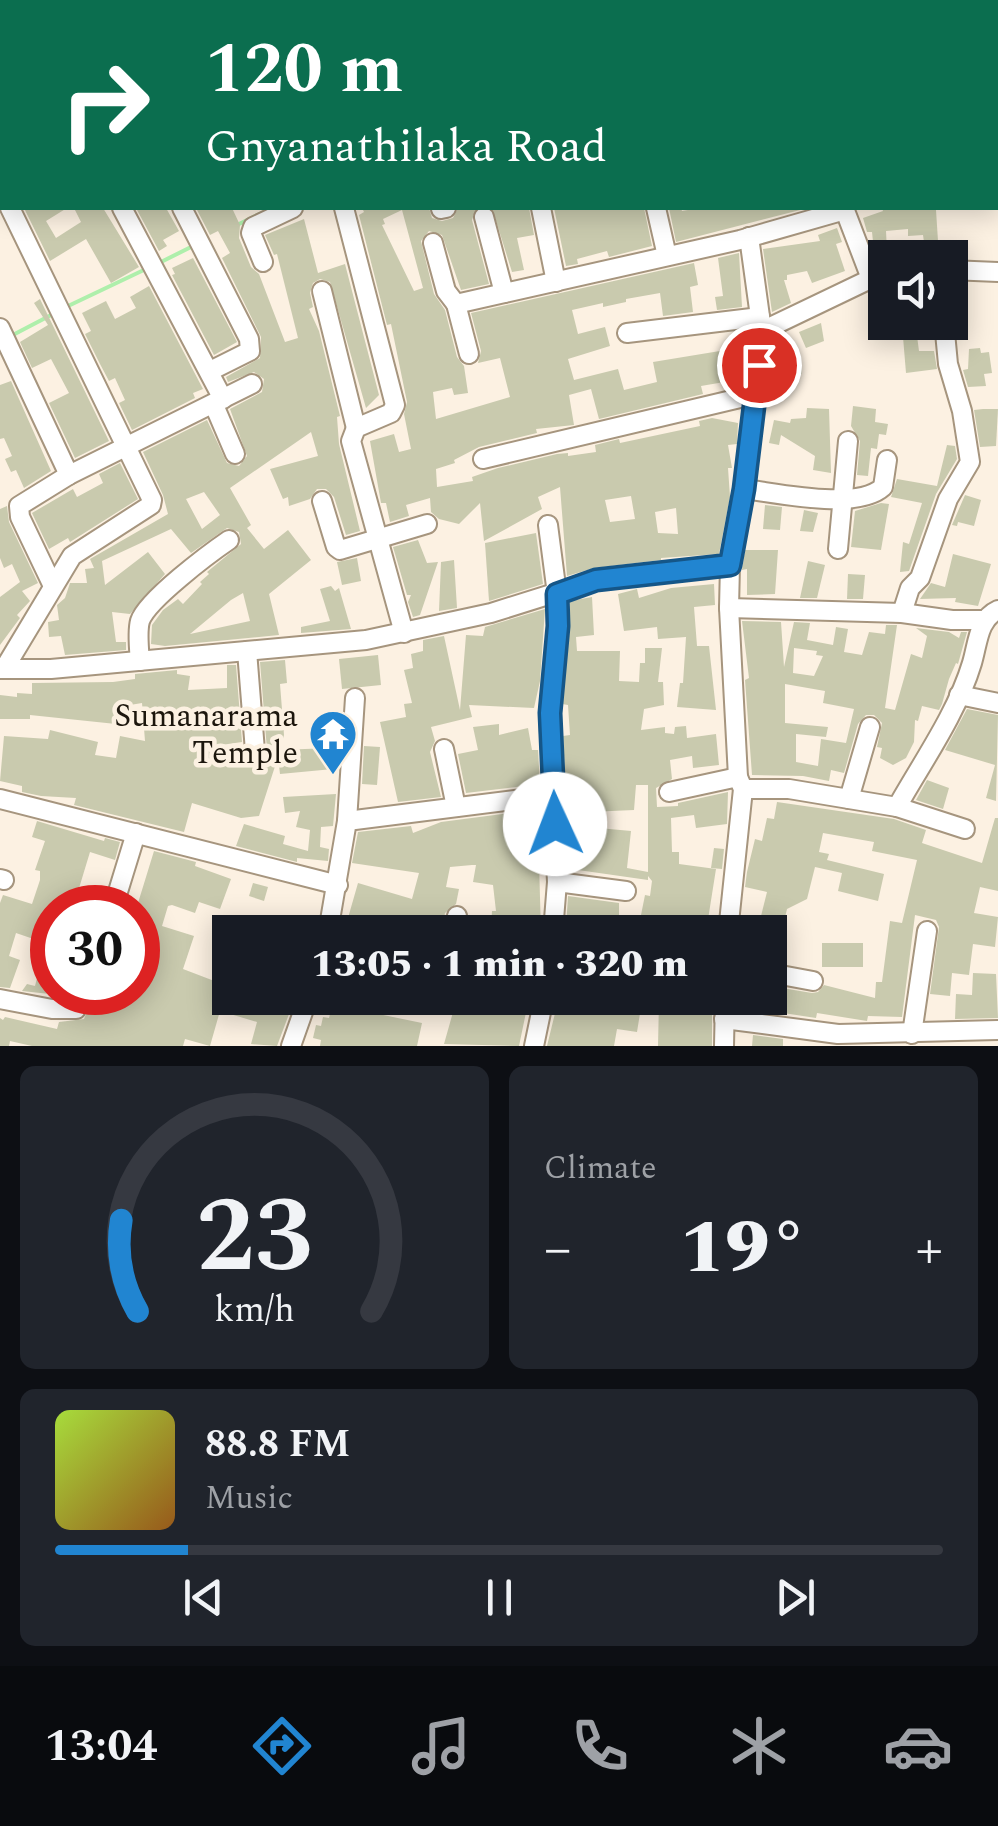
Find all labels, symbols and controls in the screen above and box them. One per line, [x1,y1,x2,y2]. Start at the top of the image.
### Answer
text: 120 m [205,17,403,123]
icon: right [40,40,170,170]
text: Gnyanathilaka Road [205,113,607,182]
map controls [868,240,968,340]
button: sound [868,240,968,340]
pin [717,323,802,408]
icon: arrive [732,338,787,393]
place label: Sumanarama Temple [114,692,298,778]
temple icon: Sumanarama Temple [307,708,359,776]
position arrow [503,772,607,876]
speed limit sign: 30 [30,885,160,1015]
text: 13:05 · 1 min · 320 m [311,936,688,994]
text: Climate [544,1144,656,1193]
text: 23 [196,1159,313,1317]
text: 19° [680,1192,807,1306]
text: − [544,1208,572,1291]
text: + [915,1208,943,1291]
text: km/h [214,1283,295,1338]
text: 88.8 FM [205,1416,350,1474]
text: Music [205,1474,293,1523]
icon: previous [176,1570,231,1625]
icon: pause [472,1570,527,1625]
icon: next [768,1570,823,1625]
icon: directions [247,1711,317,1781]
icon: music [406,1711,476,1781]
icon: phone [565,1711,635,1781]
icon: climate [724,1711,794,1781]
icon: car [883,1711,953,1781]
text: 13:04 [45,1712,158,1781]

